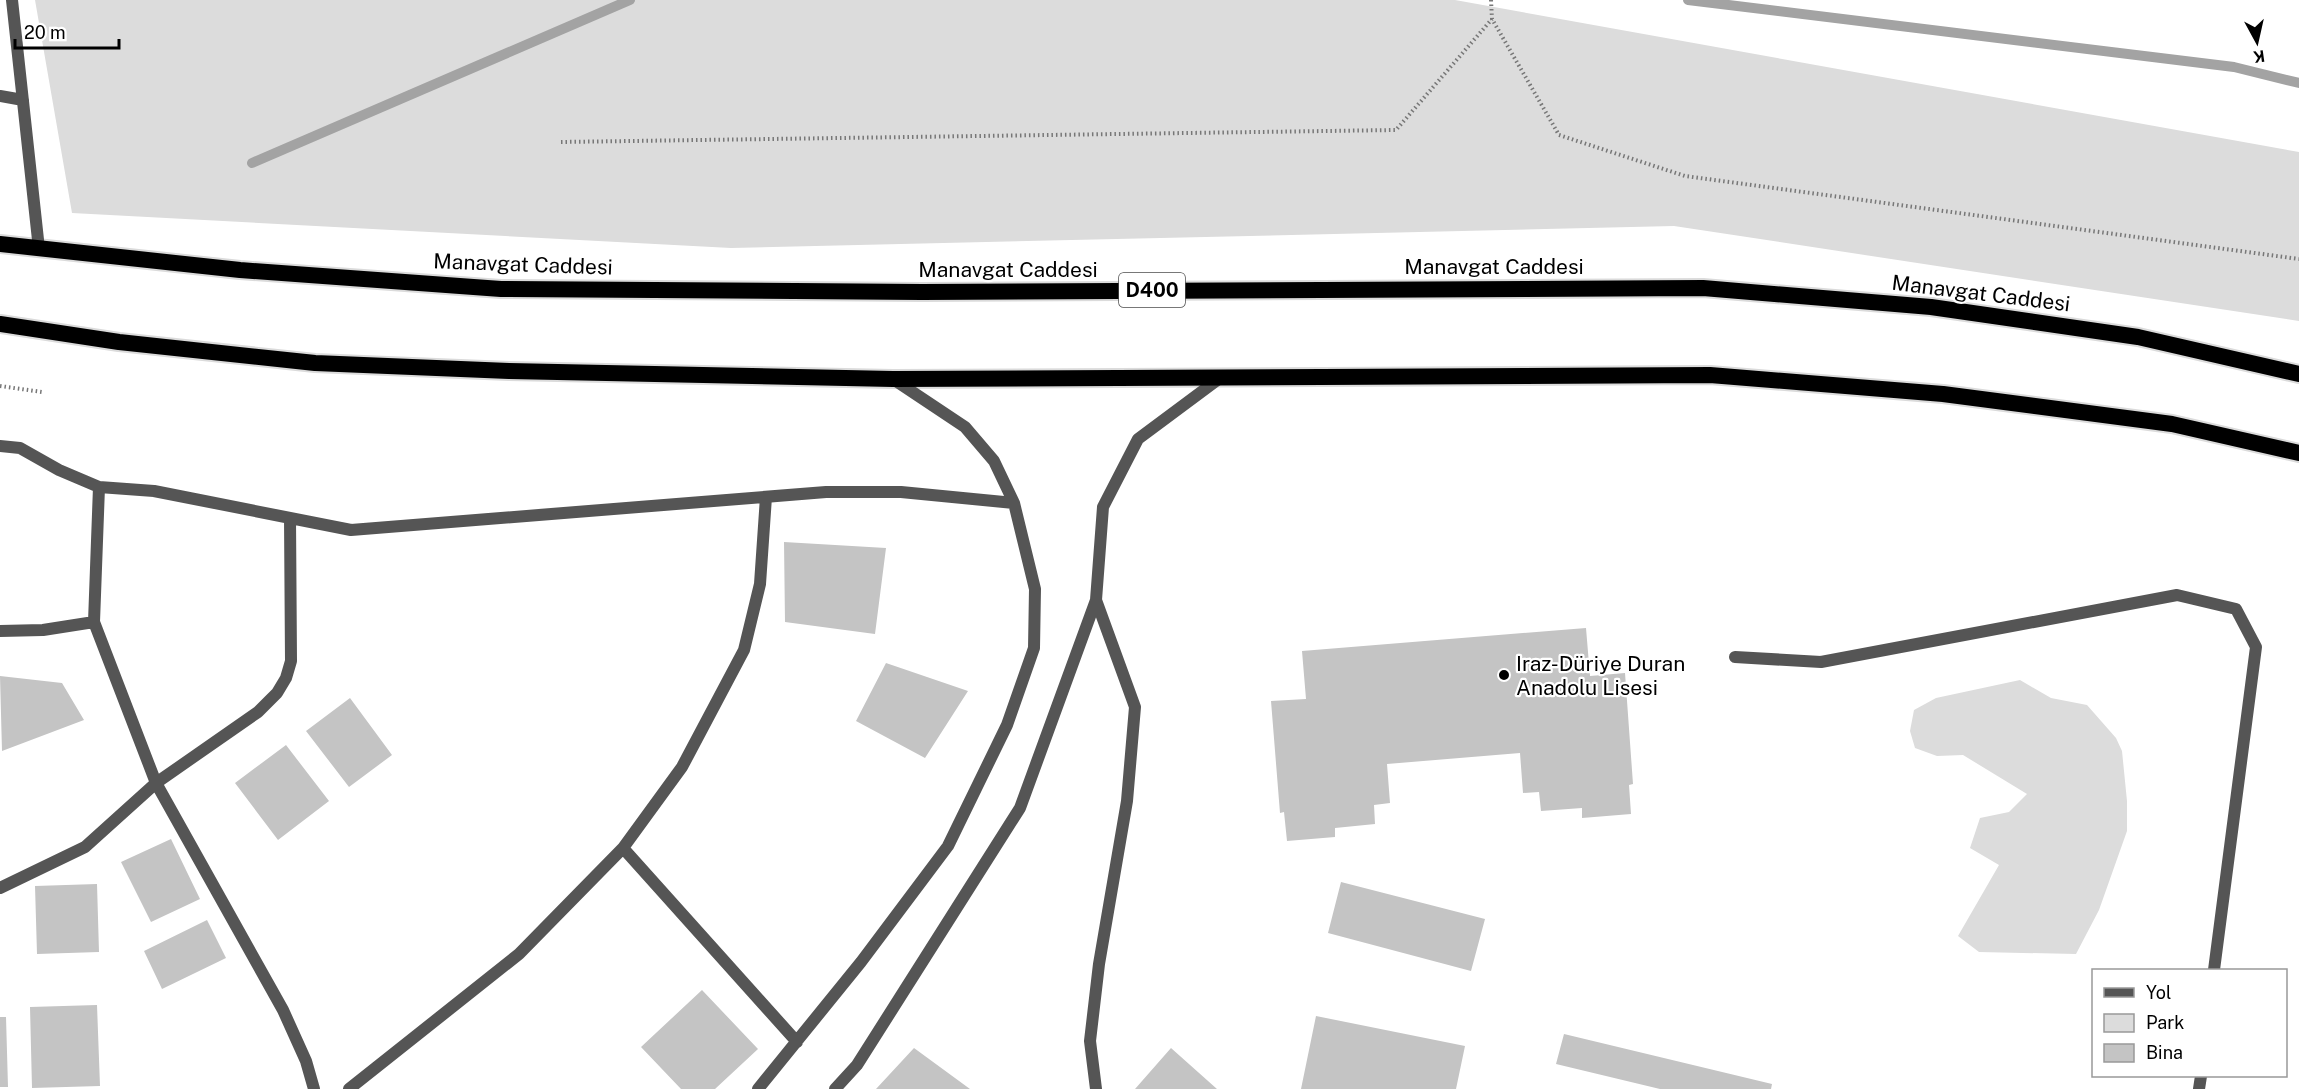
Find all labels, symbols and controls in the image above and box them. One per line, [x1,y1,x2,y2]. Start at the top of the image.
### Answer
scale bar [15,12,118,50]
north arrow [2227,12,2287,72]
text: 20 m [24,22,66,43]
text: K [2251,46,2266,67]
street label: Manavgat Caddesi [433,248,613,280]
street label: Manavgat Caddesi [1404,254,1584,279]
street label: Manavgat Caddesi [918,257,1098,282]
street label: Manavgat Caddesi [1890,270,2072,316]
road number: D400 [1119,273,1185,307]
place label: Iraz-Düriye Duran Anadolu Lisesi [1516,651,1685,700]
marker: Iraz-Düriye Duran Anadolu Lisesi [1497,668,1511,682]
legend [2092,969,2287,1077]
text: Yol [2146,982,2171,1003]
text: Park [2146,1012,2184,1033]
text: Bina [2146,1042,2183,1063]

